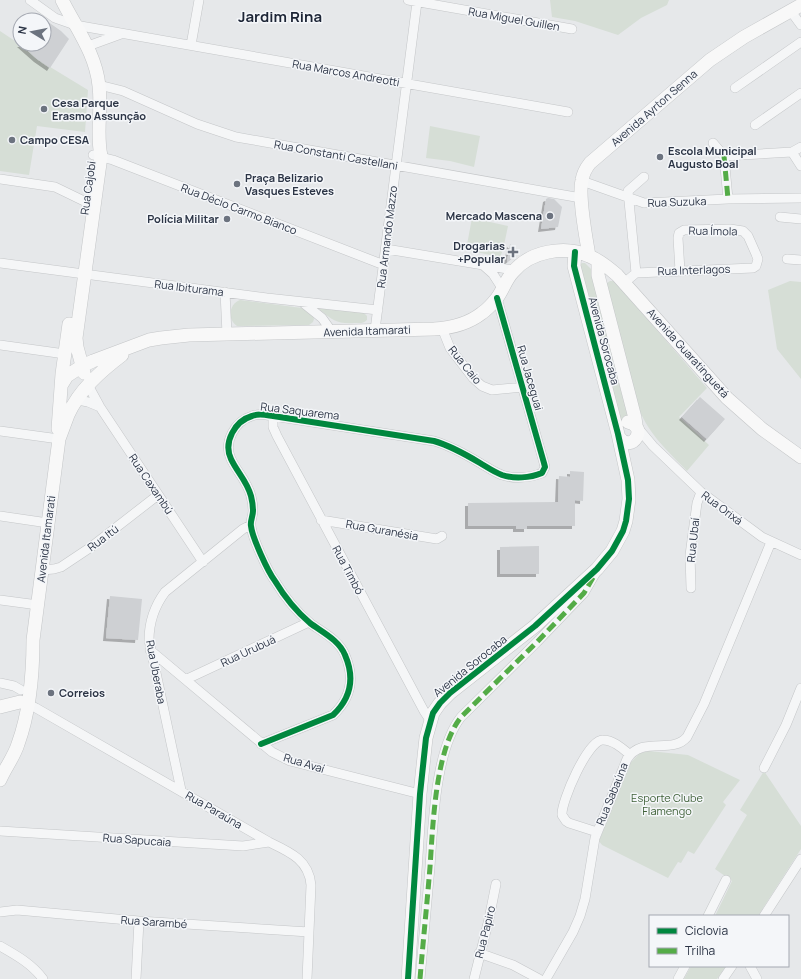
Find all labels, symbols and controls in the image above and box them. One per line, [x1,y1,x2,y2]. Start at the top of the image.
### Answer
street label: Rua Miguel Guillen [467,3,561,34]
district label: Jardim Rina [238,6,322,27]
north arrow [12,12,52,52]
text: N [14,25,30,35]
street label: Rua Marcos Andreotti [291,56,401,89]
street label: Avenida Ayrton Senna [607,66,700,149]
place label: Cesa Parque Erasmo Assunçăo [52,95,146,123]
marker: Cesa Parque Erasmo Assunçăo [39,104,49,114]
place label: Campo CESA [20,132,90,147]
marker: Campo CESA [7,135,17,145]
street label: Rua Constanti Castellani [273,136,399,173]
place label: Escola Municipal Augusto Boal [668,143,757,171]
marker: Escola Municipal Augusto Boal [655,152,665,162]
street label: Rua Cajobi [76,160,99,216]
place label: Praça Belizario Vasques Esteves [245,170,334,198]
street label: Rua Décio Carmo Bianco [179,179,300,238]
marker: Praça Belizario Vasques Esteves [232,179,242,189]
street label: Rua Armando Mazzo [373,184,400,289]
street label: Rua Suzuka [647,193,707,210]
place label: Mercado Mascena [446,208,542,223]
place label: Polícia Militar [147,211,220,226]
marker: Mercado Mascena [545,211,555,221]
marker: Polícia Militar [222,214,232,224]
street label: Rua Ímola [688,223,738,238]
place label: Drogarias +Popular [453,238,506,266]
marker: Drogarias +Popular [508,247,518,257]
street label: Rua Interlagos [657,261,731,278]
street label: Rua Ibiturama [154,276,225,299]
street label: Avenida Sorocaba [586,295,623,387]
street label: Avenida Guaratinguetá [644,305,733,401]
street label: Avenida Itamarati [323,321,411,340]
street label: Rua Caio [445,343,486,387]
street label: Rua Jaceguai [514,344,547,412]
street label: Rua Saquarema [260,398,340,423]
street label: Rua Caxambú [126,451,177,517]
street label: Rua Orixá [699,487,746,528]
street label: Avenida Itamarati [33,495,58,583]
street label: Rua Guranésia [345,516,420,543]
street label: Rua Ubaí [683,517,702,563]
street label: Rua Itú [84,521,121,554]
street label: Rua Timbó [329,543,368,597]
street label: Rua Urubuá [218,631,278,670]
street label: Avenida Sorocaba [430,631,510,700]
street label: Rua Uberaba [143,639,170,705]
place label: Correios [59,685,105,700]
marker: Correios [46,688,56,698]
street label: Rua Avaí [282,749,327,776]
street label: Rua Sabaúna [592,760,631,827]
street label: Rua Paraúna [183,787,245,832]
park label: Esporte Clube Flamengo [631,790,703,818]
street label: Rua Sapucaia [102,830,172,849]
street label: Rua Papiro [471,904,498,960]
street label: Rua Sarambé [120,912,188,931]
legend [649,915,789,967]
text: Ciclovia [685,922,728,939]
text: Trilha [685,942,715,959]

